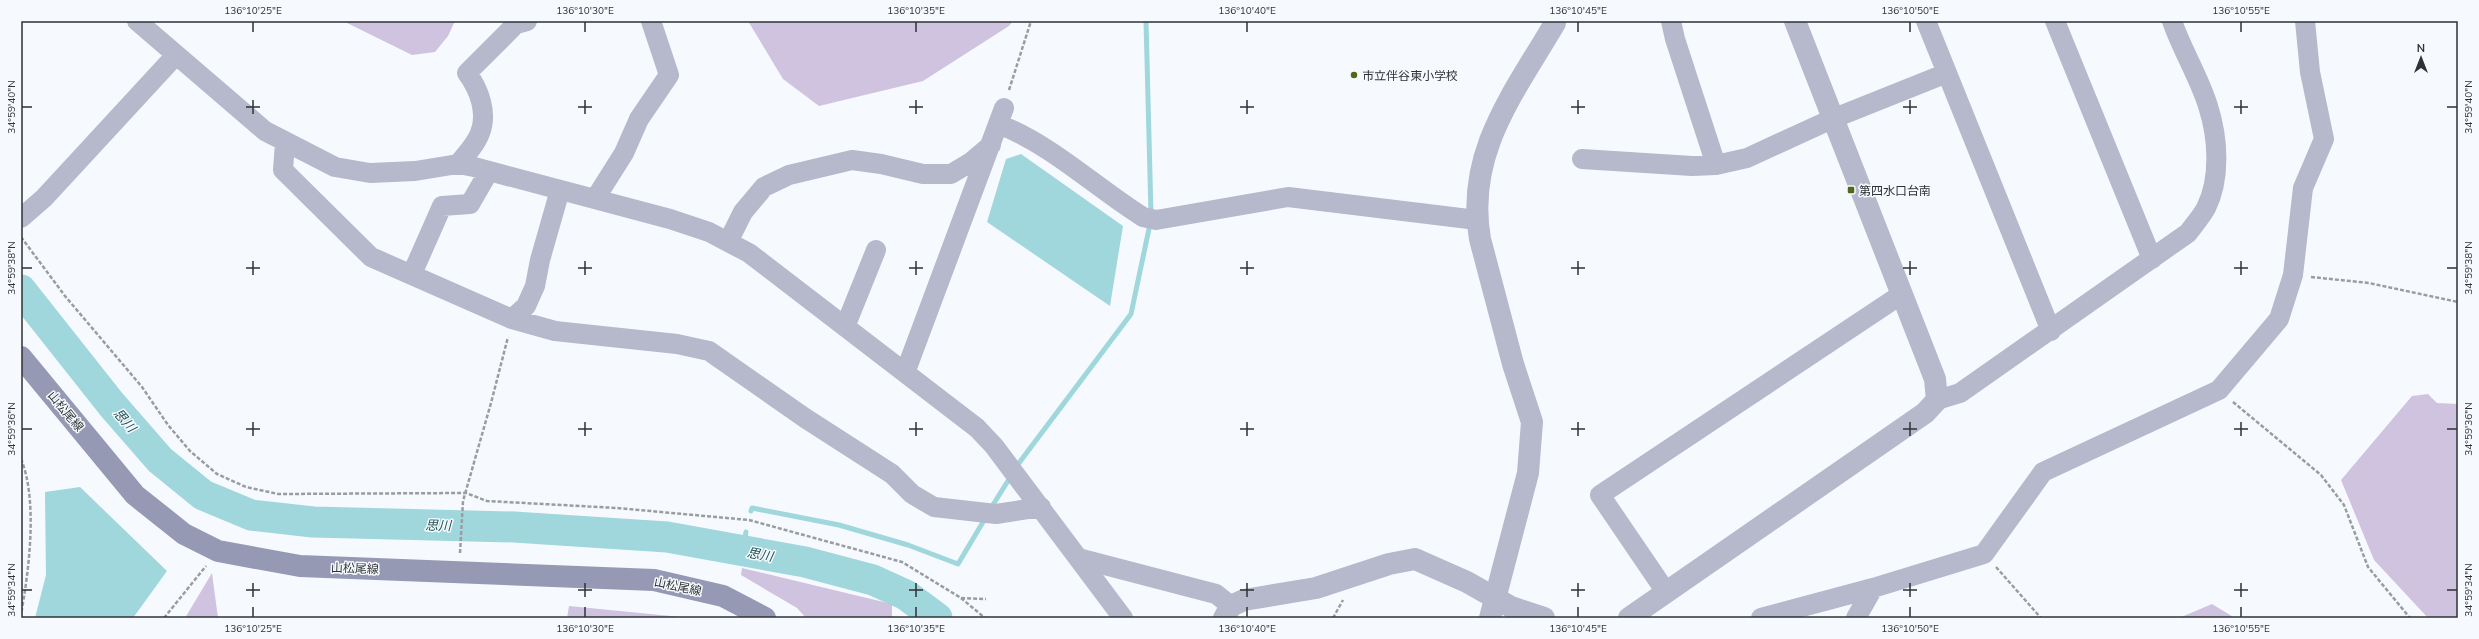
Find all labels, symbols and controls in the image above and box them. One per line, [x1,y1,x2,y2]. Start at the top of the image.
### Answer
text: 136°10'25"E [224,4,282,17]
text: 136°10'30"E [556,4,614,17]
text: 136°10'35"E [887,4,945,17]
text: 136°10'40"E [1218,4,1276,17]
text: 136°10'45"E [1549,4,1607,17]
text: 136°10'50"E [1881,4,1939,17]
text: 136°10'55"E [2212,4,2270,17]
north arrow [2401,38,2441,78]
text: N [2417,41,2425,55]
place label: 市立伴谷東小学校 [1362,68,1458,83]
marker: 市立伴谷東小学校 [1349,70,1359,80]
text: 34°59'40"N [5,80,18,134]
text: 34°59'40"N [2462,80,2475,134]
place label: 第四水口台南 [1859,183,1931,198]
marker: 第四水口台南 [1846,185,1856,195]
text: 34°59'38"N [5,241,18,295]
text: 34°59'38"N [2462,241,2475,295]
street label: 山松尾線 [45,388,87,434]
text: 34°59'36"N [5,402,18,456]
text: 34°59'36"N [2462,402,2475,456]
water label: 思川 [110,405,141,437]
water label: 思川 [425,517,453,533]
water label: 思川 [746,544,776,564]
street label: 山松尾線 [331,560,379,576]
text: 34°59'34"N [5,563,18,617]
text: 34°59'34"N [2462,563,2475,617]
street label: 山松尾線 [653,574,703,598]
text: 136°10'25"E [224,622,282,635]
text: 136°10'30"E [556,622,614,635]
text: 136°10'35"E [887,622,945,635]
text: 136°10'40"E [1218,622,1276,635]
text: 136°10'45"E [1549,622,1607,635]
text: 136°10'50"E [1881,622,1939,635]
text: 136°10'55"E [2212,622,2270,635]

